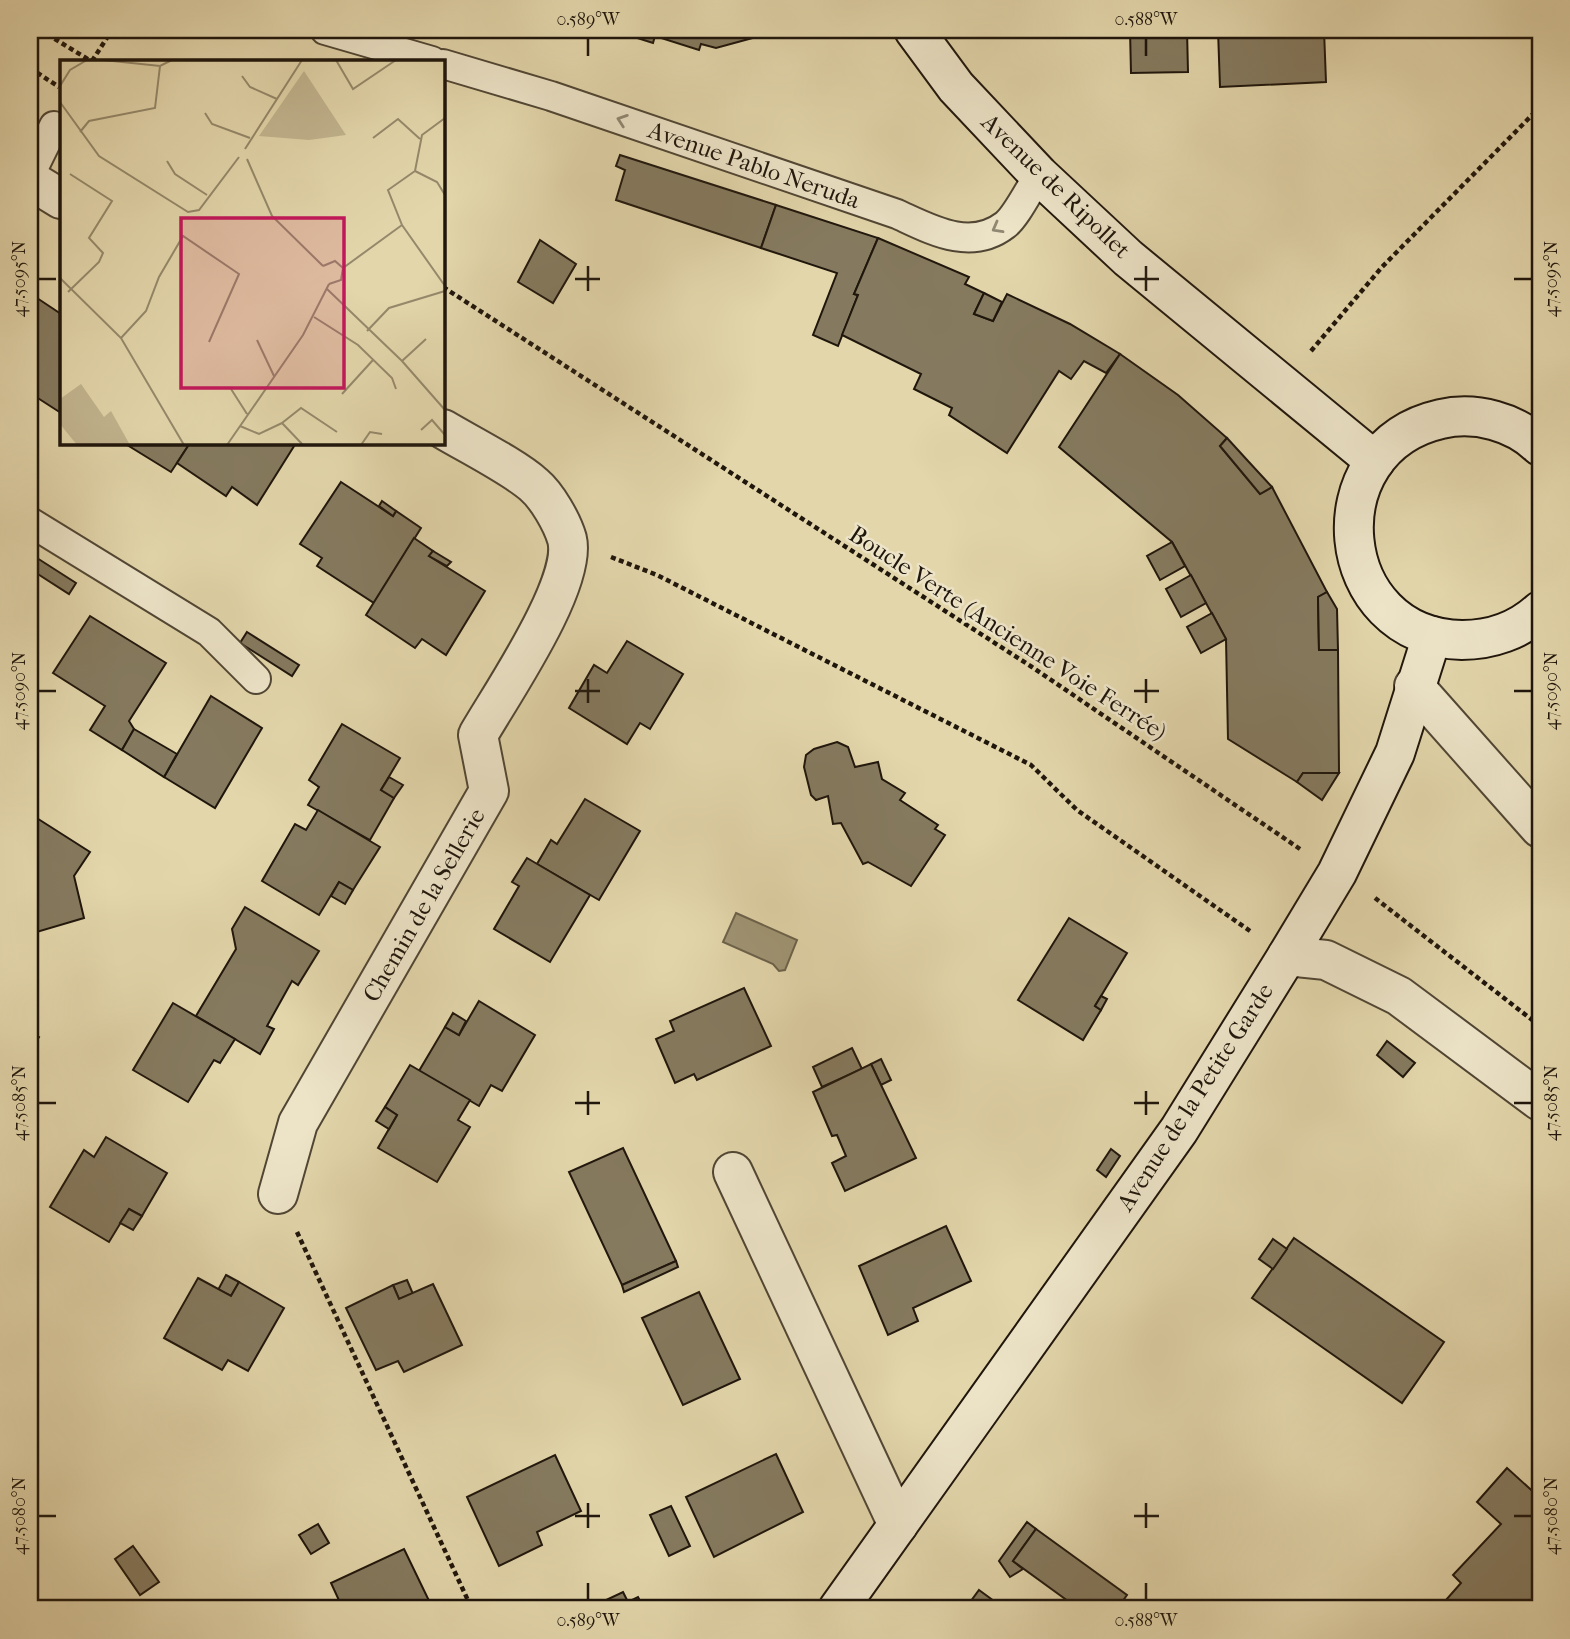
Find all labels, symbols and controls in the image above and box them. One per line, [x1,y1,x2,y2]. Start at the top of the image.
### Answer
text: 0.589°W [556,9,621,30]
text: 0.588°W [1115,9,1179,30]
inset map [60,60,444,444]
street label: Avenue de Ripollet [975,107,1136,264]
one-way arrow [616,114,628,128]
street label: Avenue Pablo Neruda [644,115,864,215]
one-way arrow [992,220,1005,233]
text: 47.5095°N [9,240,30,317]
text: 47.5095°N [1541,240,1562,317]
street label: Boucle Verte (Ancienne Voie Ferrée) [844,520,1172,746]
text: 47.5090°N [9,651,30,730]
text: 47.5090°N [1541,651,1562,730]
street label: Chemin de la Sellerie [357,803,491,1007]
street label: Avenue de la Petite Garde [1110,978,1279,1217]
text: 47.5085°N [9,1065,30,1141]
text: 47.5085°N [1541,1065,1562,1141]
text: 47.5080°N [9,1477,30,1555]
text: 47.5080°N [1541,1477,1562,1555]
text: 0.589°W [556,1610,621,1631]
text: 0.588°W [1115,1610,1179,1631]

